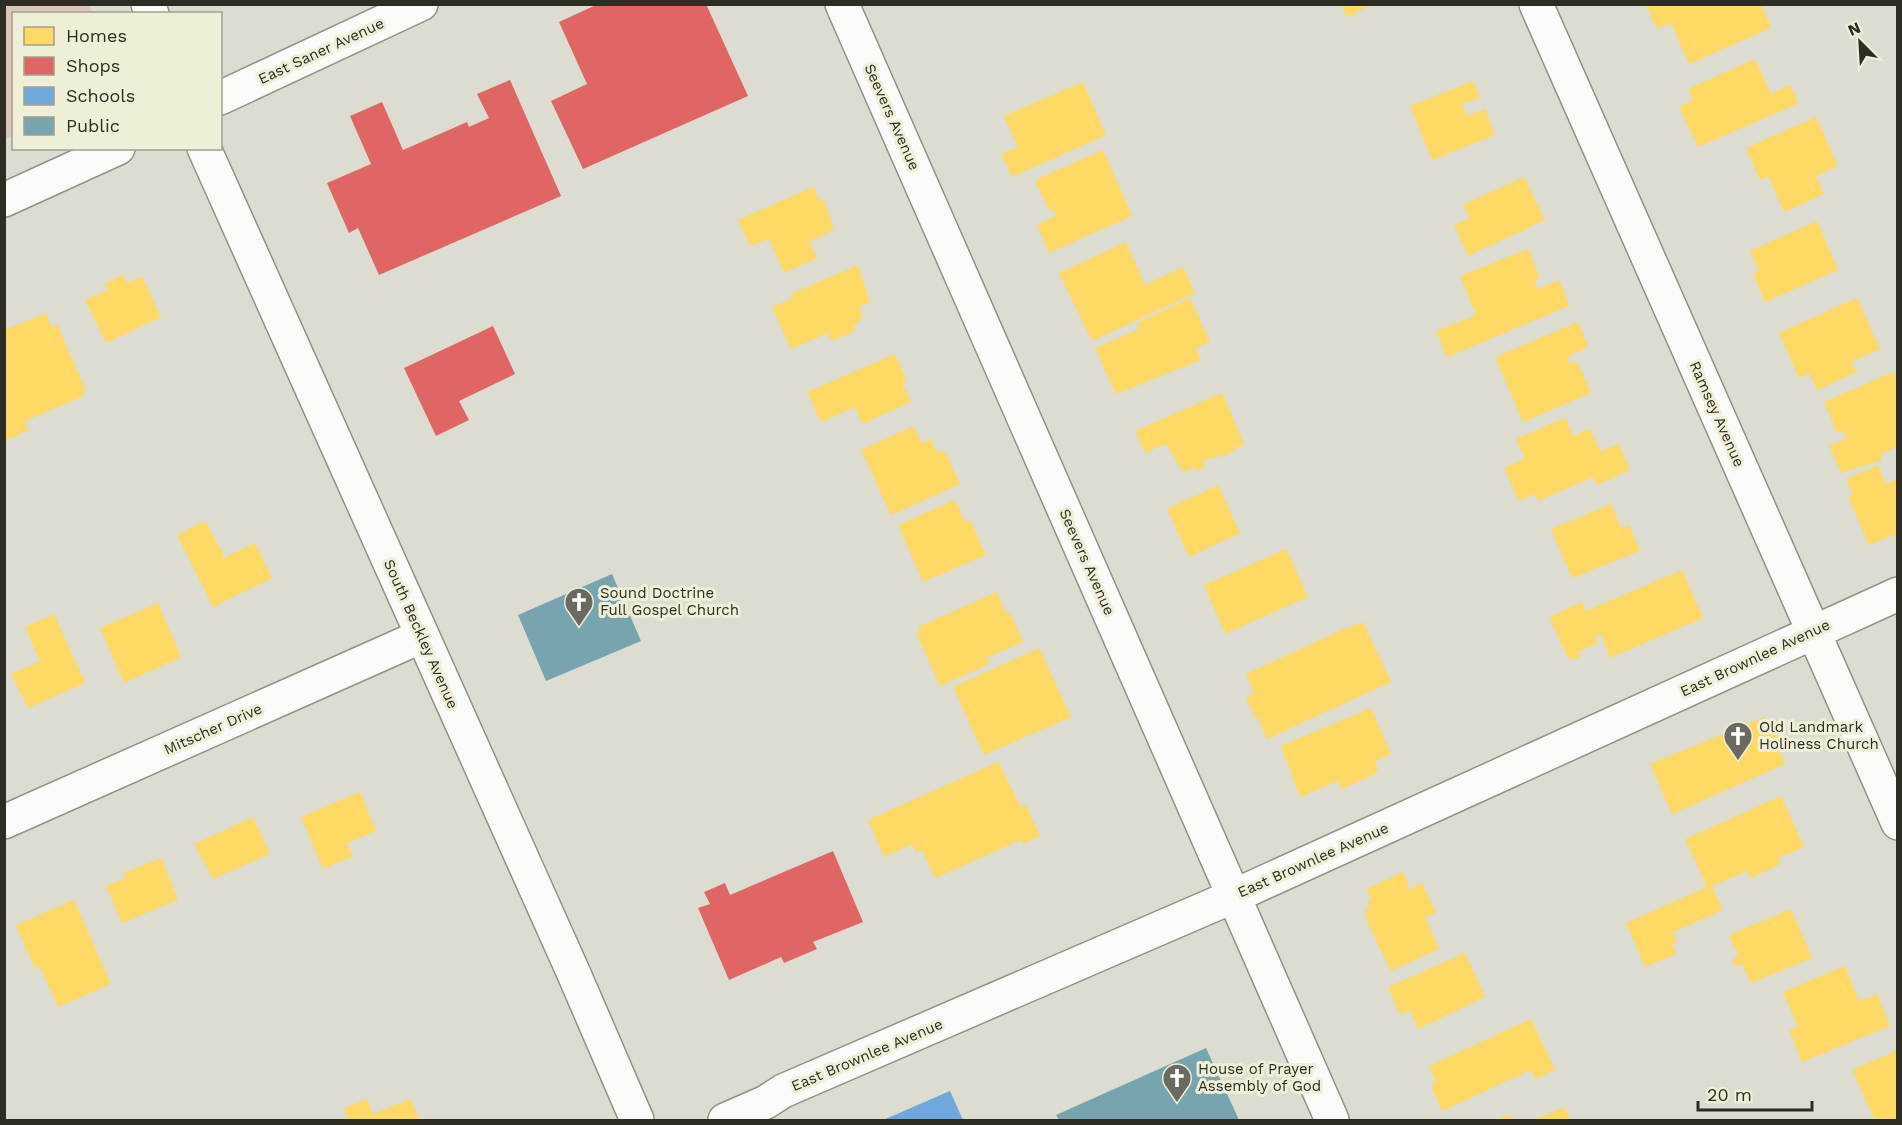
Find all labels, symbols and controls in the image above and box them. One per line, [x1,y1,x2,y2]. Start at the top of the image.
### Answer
legend [12,12,222,150]
north arrow [1830,12,1890,72]
street label: East Saner Avenue [255,14,387,88]
text: N [1845,18,1863,40]
text: Homes [66,25,127,46]
text: Shops [66,55,120,76]
street label: Seevers Avenue [861,61,923,173]
text: Schools [66,85,135,106]
text: Public [66,115,120,136]
street label: Ramsey Avenue [1686,358,1748,470]
street label: Seevers Avenue [1056,506,1118,618]
street label: South Beckley Avenue [380,556,462,712]
place label: Sound Doctrine Full Gospel Church [600,584,739,619]
church icon: Sound Doctrine Full Gospel Church [563,586,595,628]
street label: East Brownlee Avenue [1677,615,1833,701]
street label: Mitscher Drive [161,699,265,759]
place label: Old Landmark Holiness Church [1759,718,1879,753]
church icon: Old Landmark Holiness Church [1722,720,1754,762]
street label: East Brownlee Avenue [1235,819,1391,901]
street label: East Brownlee Avenue [788,1015,946,1095]
place label: House of Prayer Assembly of God [1198,1060,1321,1095]
church icon: House of Prayer Assembly of God [1161,1062,1193,1104]
scale bar [1698,1074,1812,1112]
text: 20 m [1707,1084,1752,1105]

